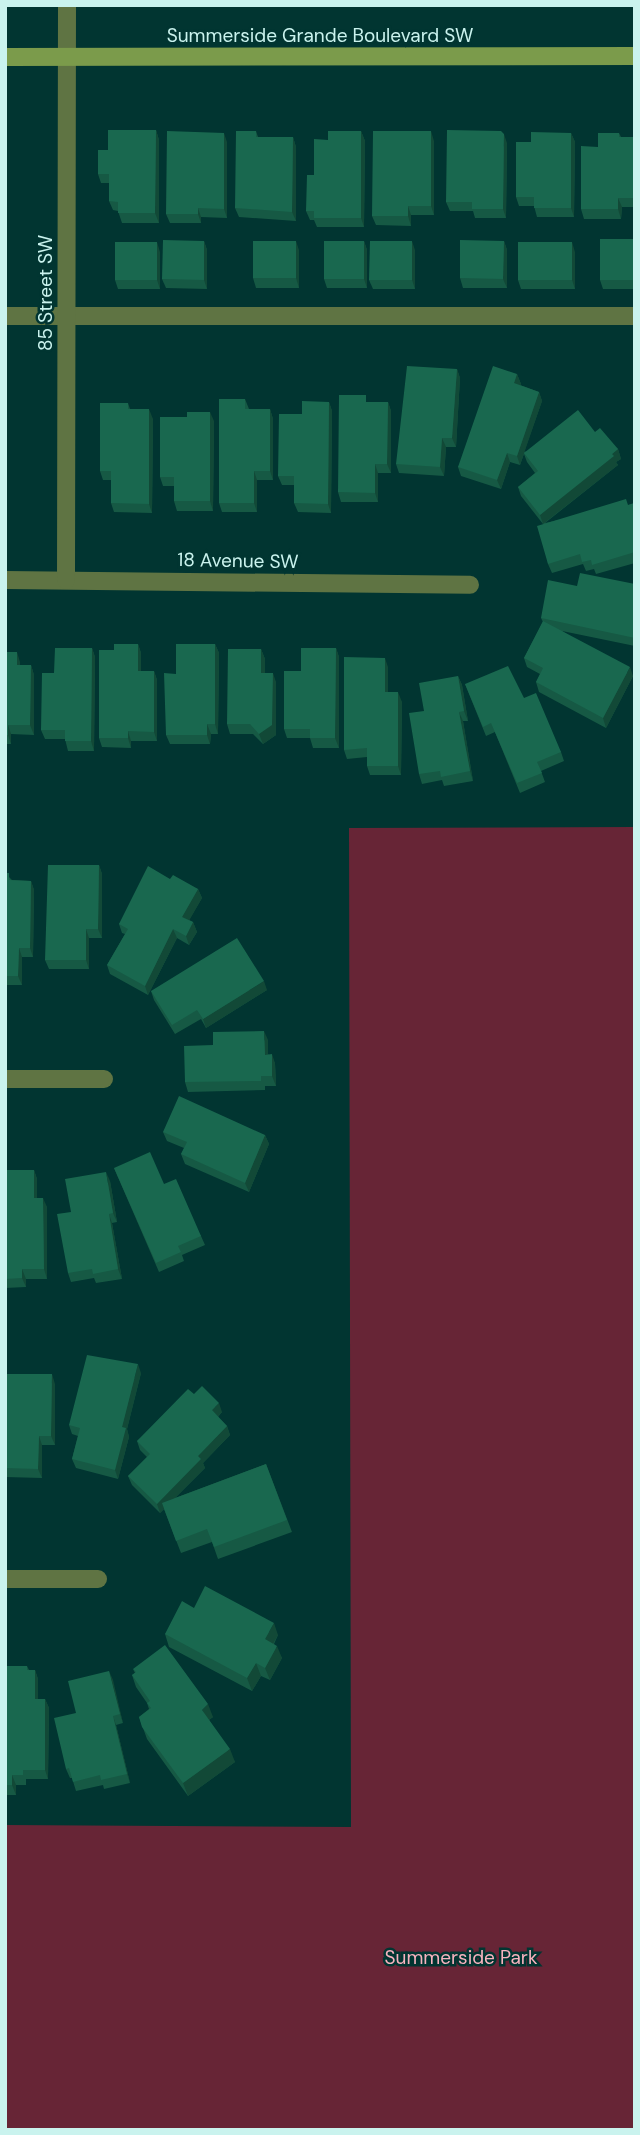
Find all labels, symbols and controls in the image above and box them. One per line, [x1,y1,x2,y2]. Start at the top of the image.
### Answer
street label: Summerside Grande Boulevard SW [167,25,473,47]
street label: 85 Street SW [35,235,57,351]
street label: 18 Avenue SW [177,549,299,573]
park label: Summerside Park [385,1947,537,1969]

